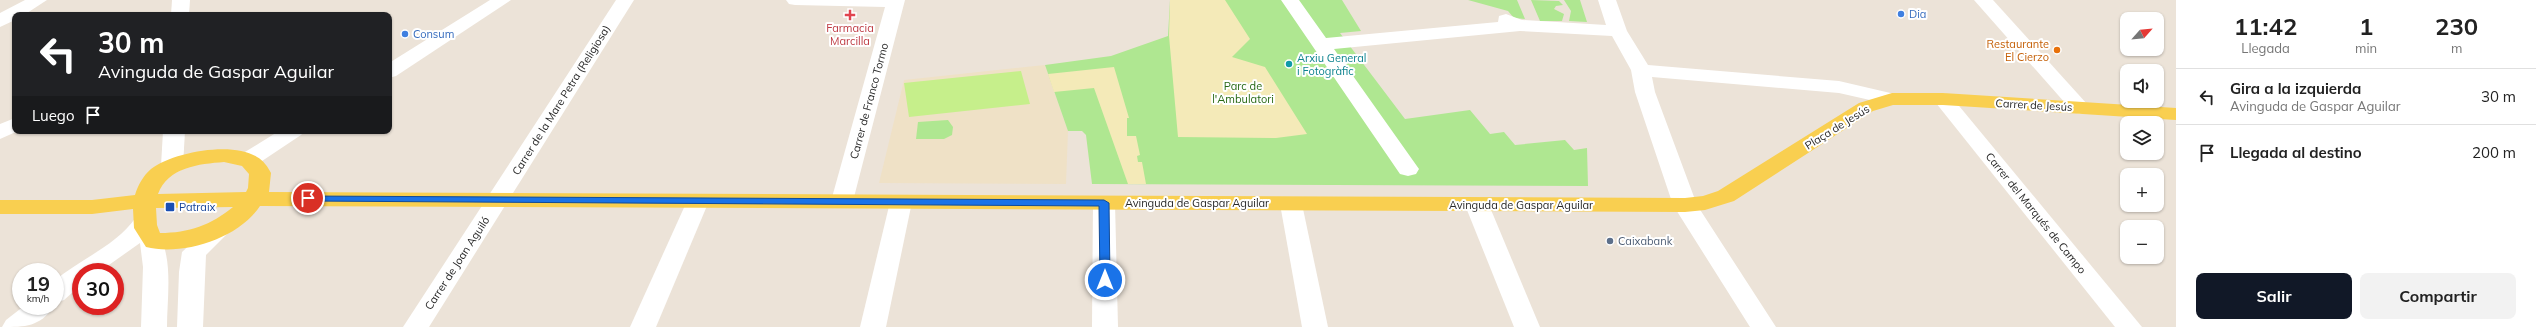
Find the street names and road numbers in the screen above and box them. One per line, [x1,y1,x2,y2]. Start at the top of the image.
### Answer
street label: Carrer de la Mare Petra (Religiosa) [509,22,613,178]
street label: Carrer de Franco Tormo [847,41,891,161]
street label: Carrer de Jesús [1995,96,2073,114]
street label: Plaça de Jesús [1802,102,1872,152]
street label: Carrer del Marqués de Campo [1983,150,2089,276]
street label: Avinguda de Gaspar Aguilar [1125,196,1269,210]
street label: Avinguda de Gaspar Aguilar [1449,198,1593,212]
street label: Carrer de Joan Aguiló [422,214,492,312]

